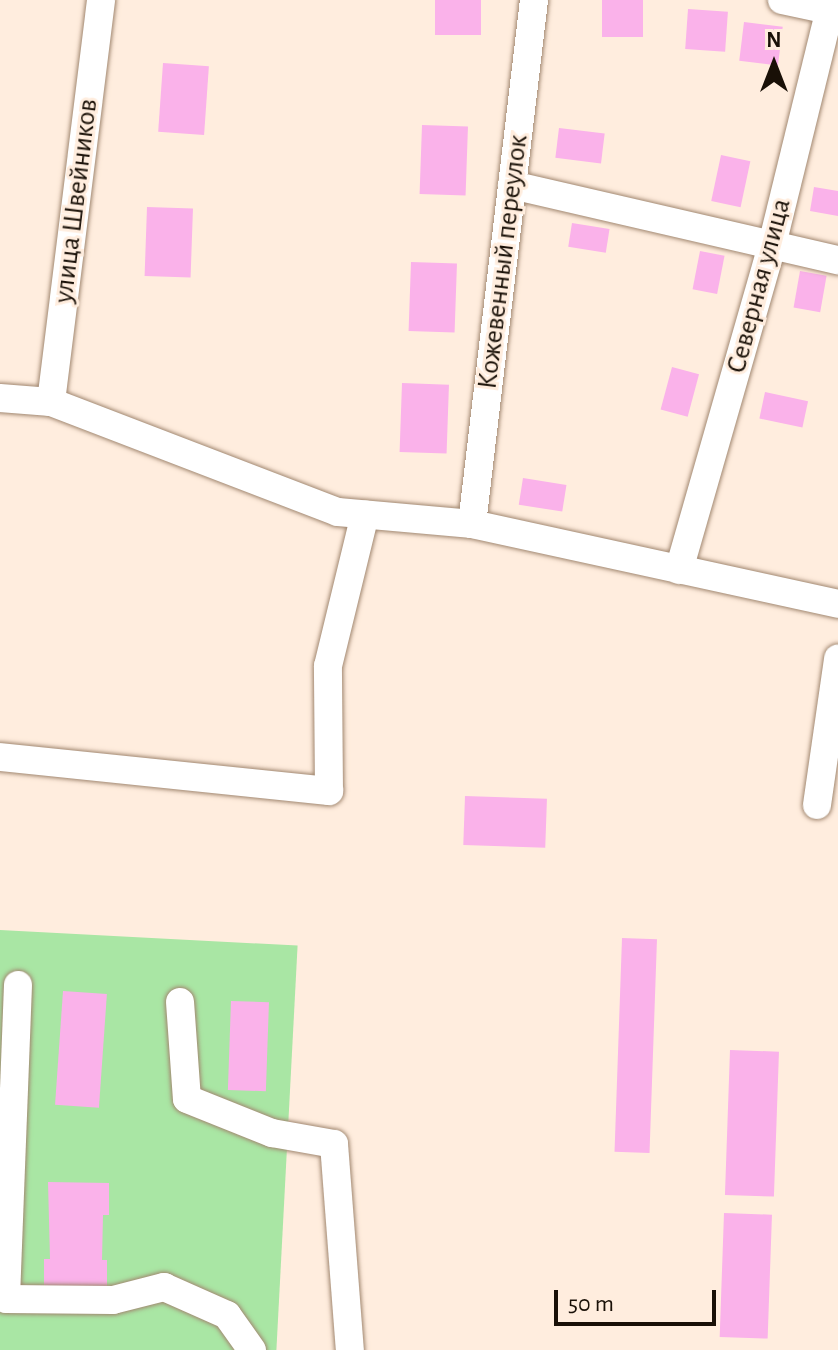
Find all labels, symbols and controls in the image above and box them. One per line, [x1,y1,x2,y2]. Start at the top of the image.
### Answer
north arrow [734,24,814,104]
text: N [766,29,782,51]
street label: улица Швейников [47,97,105,305]
street label: Кожевенный переулок [471,133,535,391]
street label: Северная улица [720,195,798,377]
scale bar [558,1274,720,1324]
text: 50 m [568,1292,614,1316]

